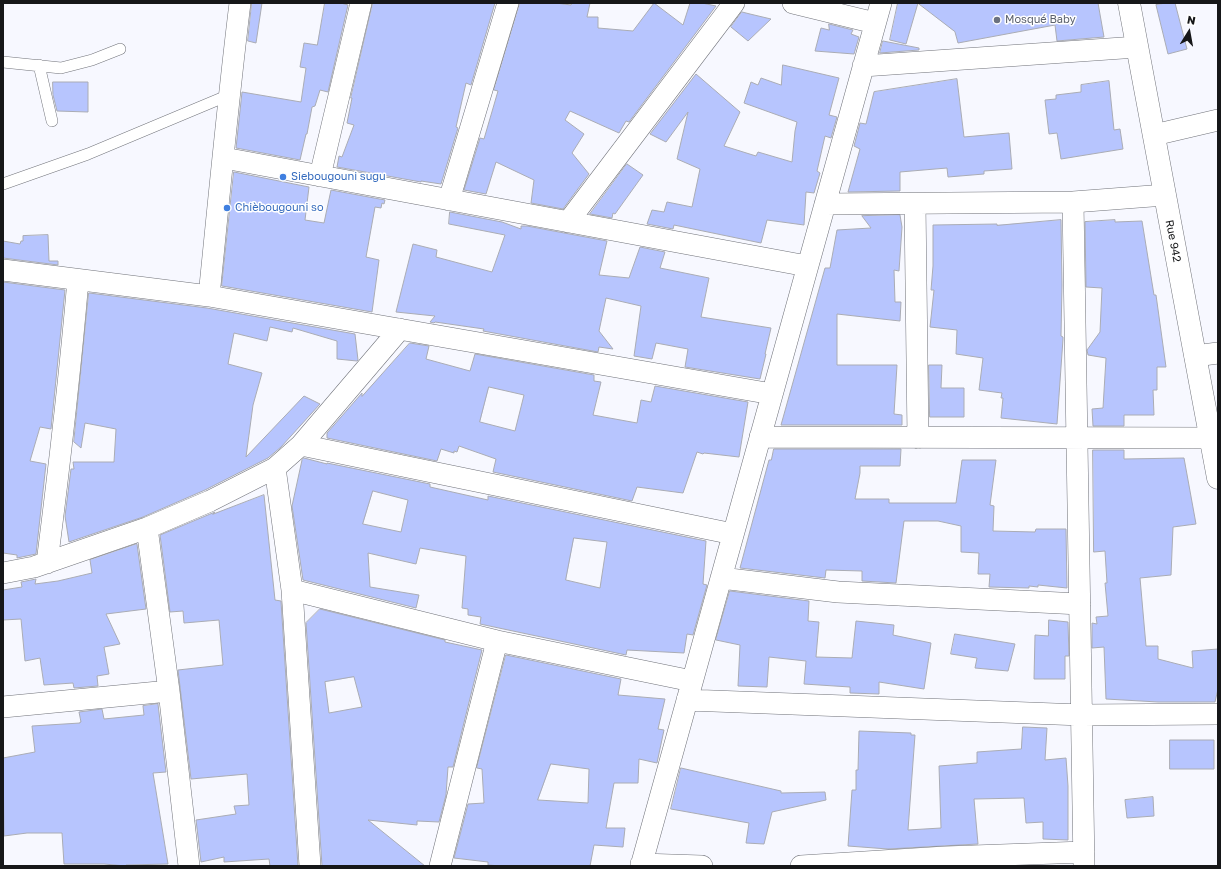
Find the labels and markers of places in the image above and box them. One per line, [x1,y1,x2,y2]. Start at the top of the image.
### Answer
place label: Mosqué Baby [1005,13,1076,27]
marker: Mosqué Baby [992,15,1002,25]
place label: Siebougouni sugu [291,170,386,184]
marker: Siebougouni sugu [278,172,288,182]
place label: Chièbougouni so [235,201,324,215]
marker: Chièbougouni so [222,203,232,213]

